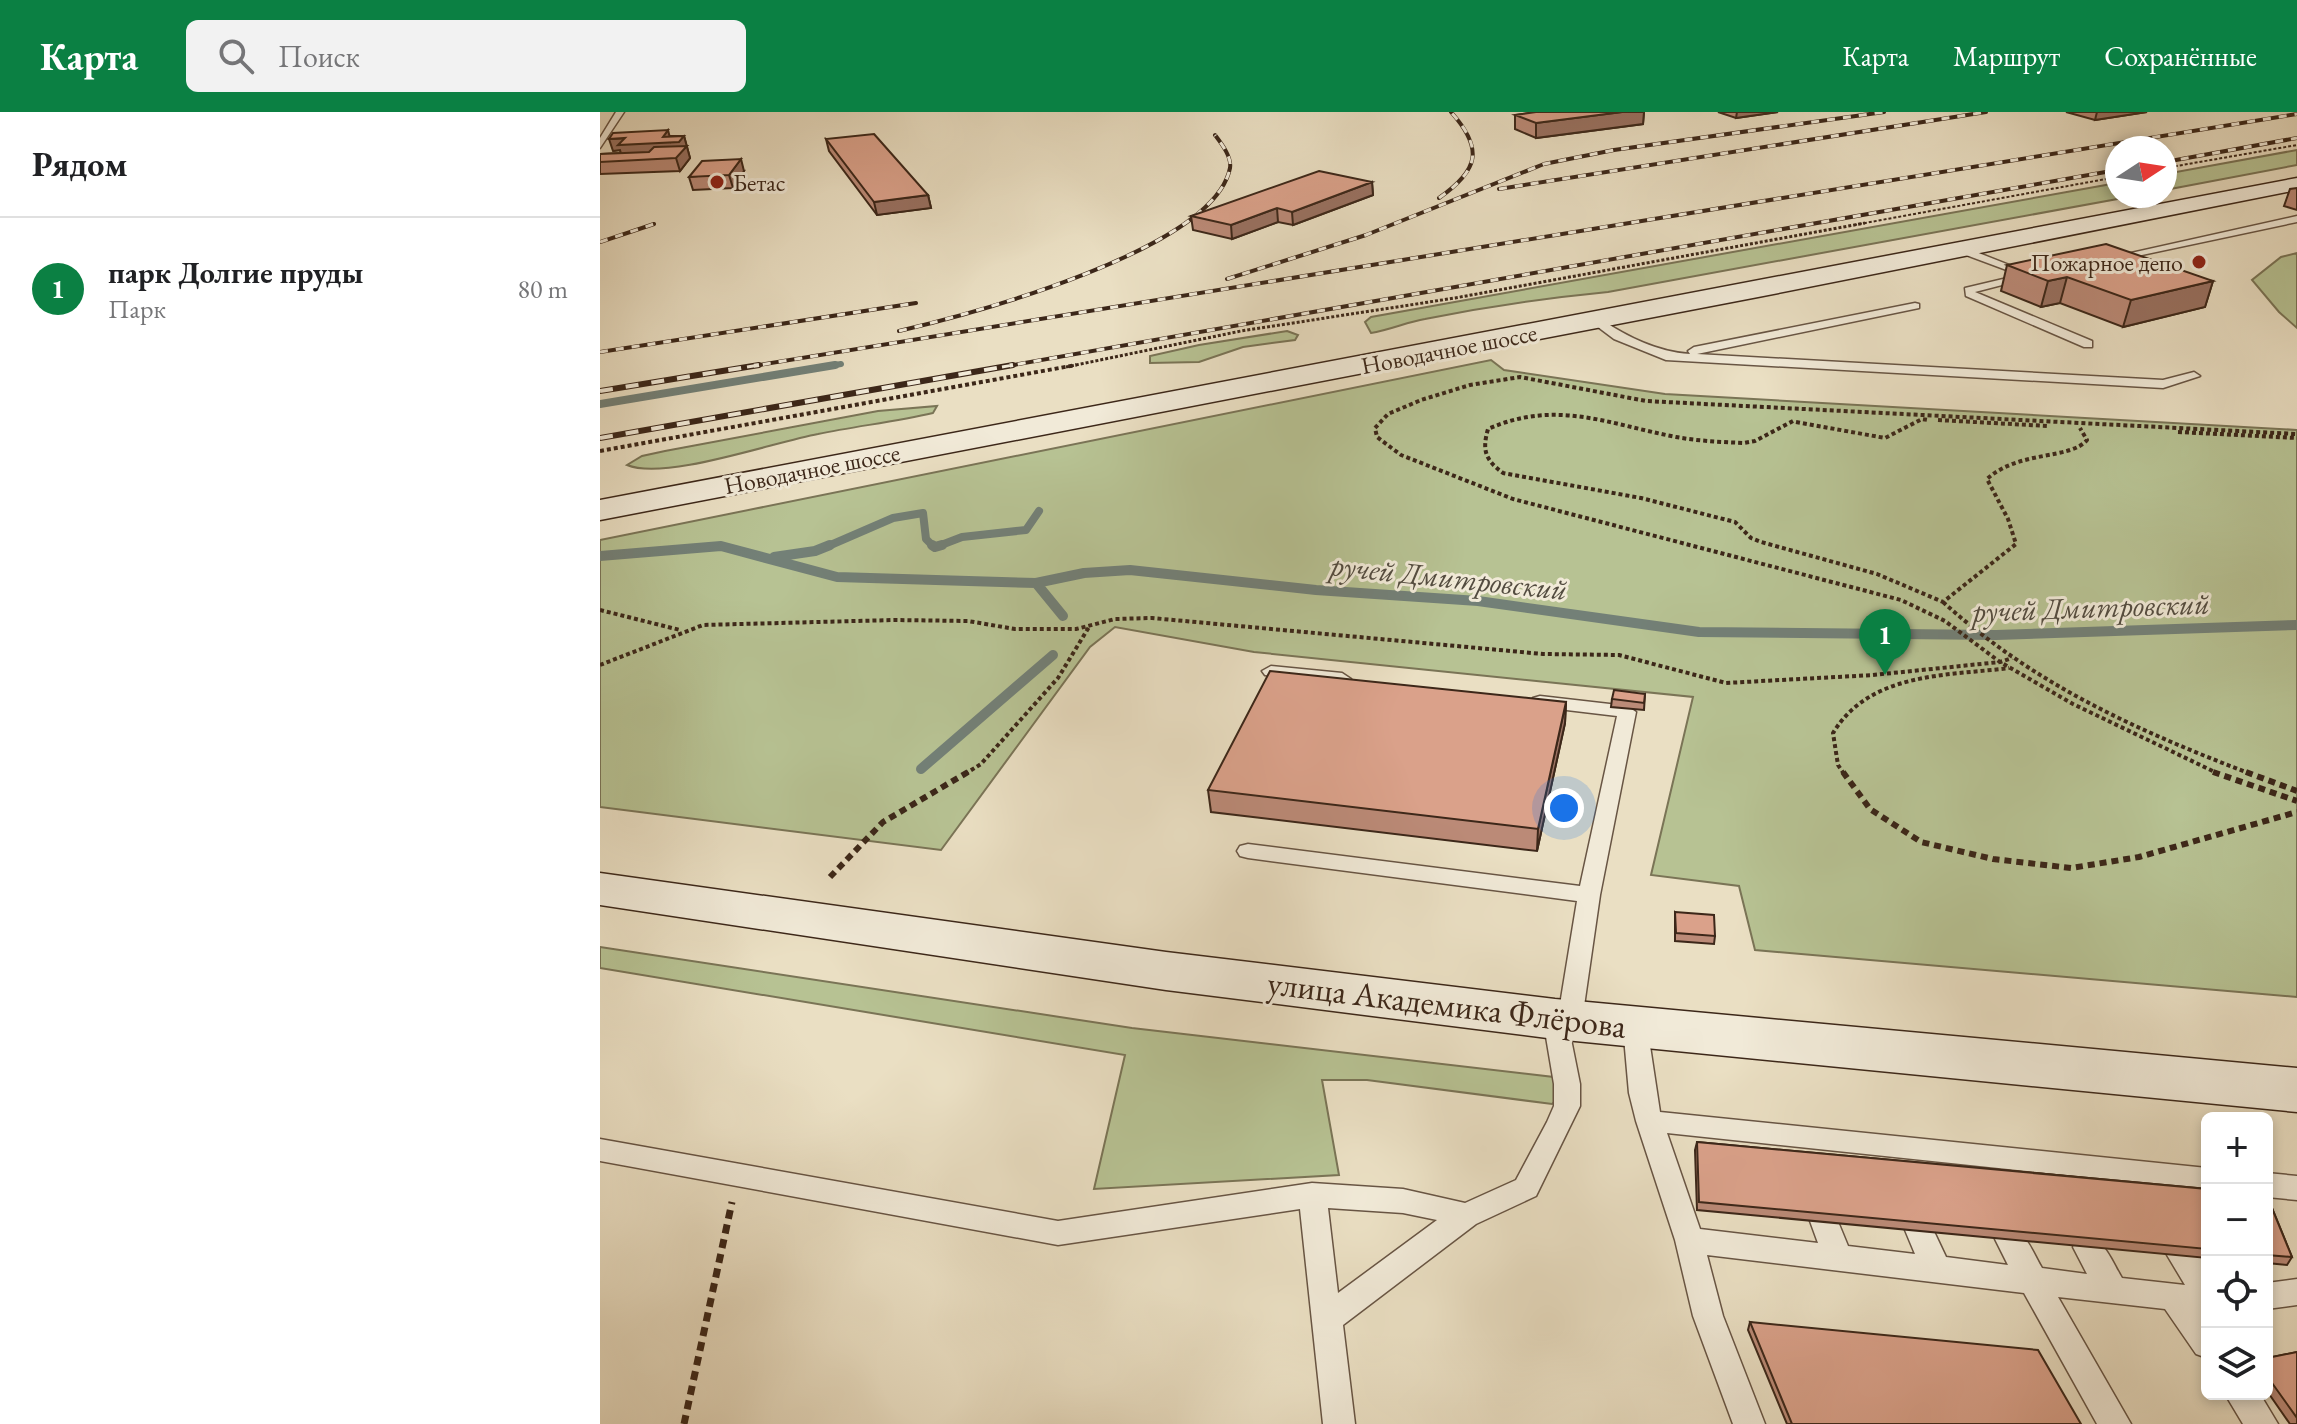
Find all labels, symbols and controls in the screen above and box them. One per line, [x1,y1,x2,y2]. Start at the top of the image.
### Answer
search box [186,20,746,92]
text: Карта [40,32,138,81]
icon: search [214,34,258,78]
text: Поиск [278,37,360,76]
text: Карта [1842,38,1909,74]
text: Маршрут [1953,38,2060,74]
text: Сохранённые [2104,38,2257,74]
north arrow [2105,136,2177,208]
text: Рядом [32,142,127,186]
place label: Бетас [733,167,786,198]
marker: Бетас [708,173,726,191]
place label: Пожарное депо [2031,247,2183,278]
text: парк Долгие пруды [108,253,363,292]
marker: Пожарное депо [2190,253,2208,271]
text: 1 [51,272,65,306]
text: 80 m [518,272,568,306]
text: Парк [108,292,166,326]
street label: Новодачное шоссе [1358,317,1540,381]
street label: Новодачное шоссе [721,437,903,501]
water label: ручей Дмитровский [1325,545,1569,609]
water label: ручей Дмитровский [1968,583,2210,631]
pin: 1 [1859,609,1911,675]
your location [1544,788,1584,828]
street label: улица Академика Флёрова [1265,960,1629,1048]
map controls [2201,1112,2273,1400]
button: + [2201,1112,2273,1184]
button: − [2201,1184,2273,1256]
button: locate [2201,1256,2273,1328]
button: layers [2201,1328,2273,1400]

